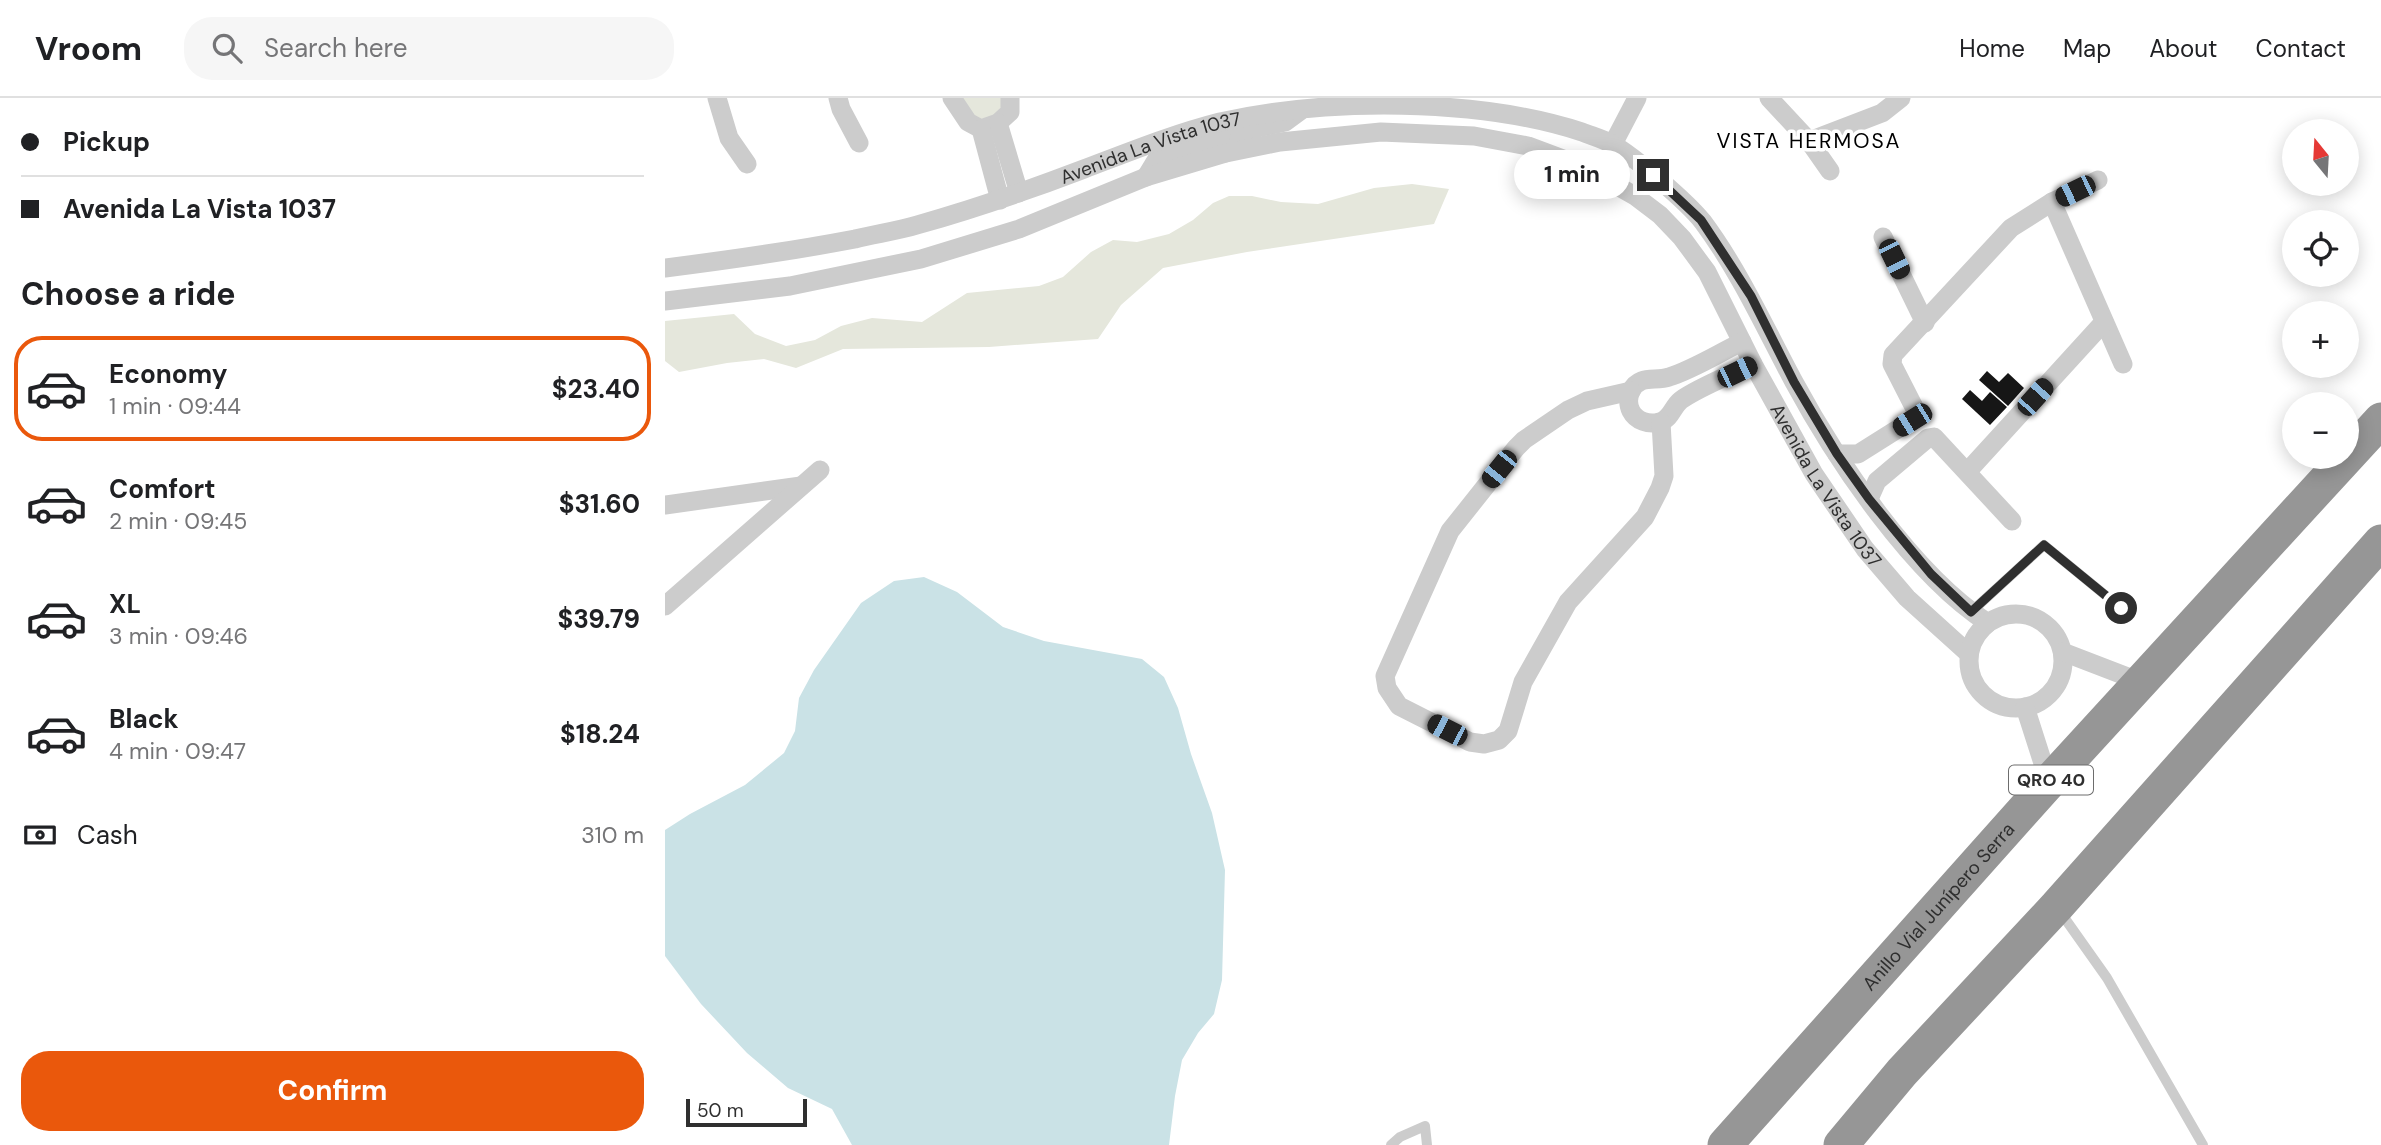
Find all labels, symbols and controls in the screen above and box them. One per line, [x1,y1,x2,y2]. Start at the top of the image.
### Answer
search box [184,17,674,80]
text: Vroom [35,27,142,70]
icon: search [208,29,246,67]
text: Search here [264,31,408,65]
text: Home [1959,33,2025,64]
text: Map [2063,33,2111,64]
text: About [2149,33,2218,64]
text: Contact [2256,33,2346,64]
street label: Avenida La Vista 1037 [1056,106,1243,189]
north arrow [2282,119,2359,196]
map controls [2282,119,2359,469]
text: Pickup [63,125,150,159]
district label: VISTA HERMOSA [1716,127,1902,155]
callout: 1 min [1513,150,1629,200]
text: 1 min [1544,159,1600,189]
route end [1637,159,1669,191]
car [2052,172,2099,210]
text: Avenida La Vista 1037 [63,192,336,226]
button: locate [2282,210,2359,287]
car [1876,236,1913,282]
text: Choose a ride [21,273,236,315]
button: + [2282,301,2359,378]
car [1714,353,1761,391]
icon: car [25,357,88,420]
text: Economy [109,357,227,391]
text: $23.40 [552,372,640,406]
car [2014,374,2057,420]
text: 1 min · 09:44 [109,391,241,421]
button: − [2282,392,2359,469]
street label: Avenida La Vista 1037 [1765,399,1888,572]
car [1889,400,1936,440]
car [1478,446,1521,492]
icon: car [25,472,88,535]
text: Comfort [109,472,215,506]
text: $31.60 [559,487,640,521]
text: 2 min · 09:45 [109,506,247,536]
icon: car [25,587,88,650]
text: XL [109,587,141,621]
route start [2105,592,2137,624]
text: $39.79 [558,602,640,636]
text: 3 min · 09:46 [109,621,248,651]
icon: car [25,702,88,765]
text: Black [109,702,179,736]
car [1424,711,1471,749]
text: $18.24 [560,717,640,751]
text: 4 min · 09:47 [109,736,246,766]
road number: QRO 40 [2009,766,2093,794]
icon: cash [21,816,59,854]
street label: Anillo Vial Junípero Serra [1856,817,2020,996]
text: Cash [77,818,138,852]
text: 310 m [581,820,644,850]
button: Confirm [21,1051,644,1131]
scale bar [686,1096,807,1128]
text: 50 m [697,1098,744,1123]

